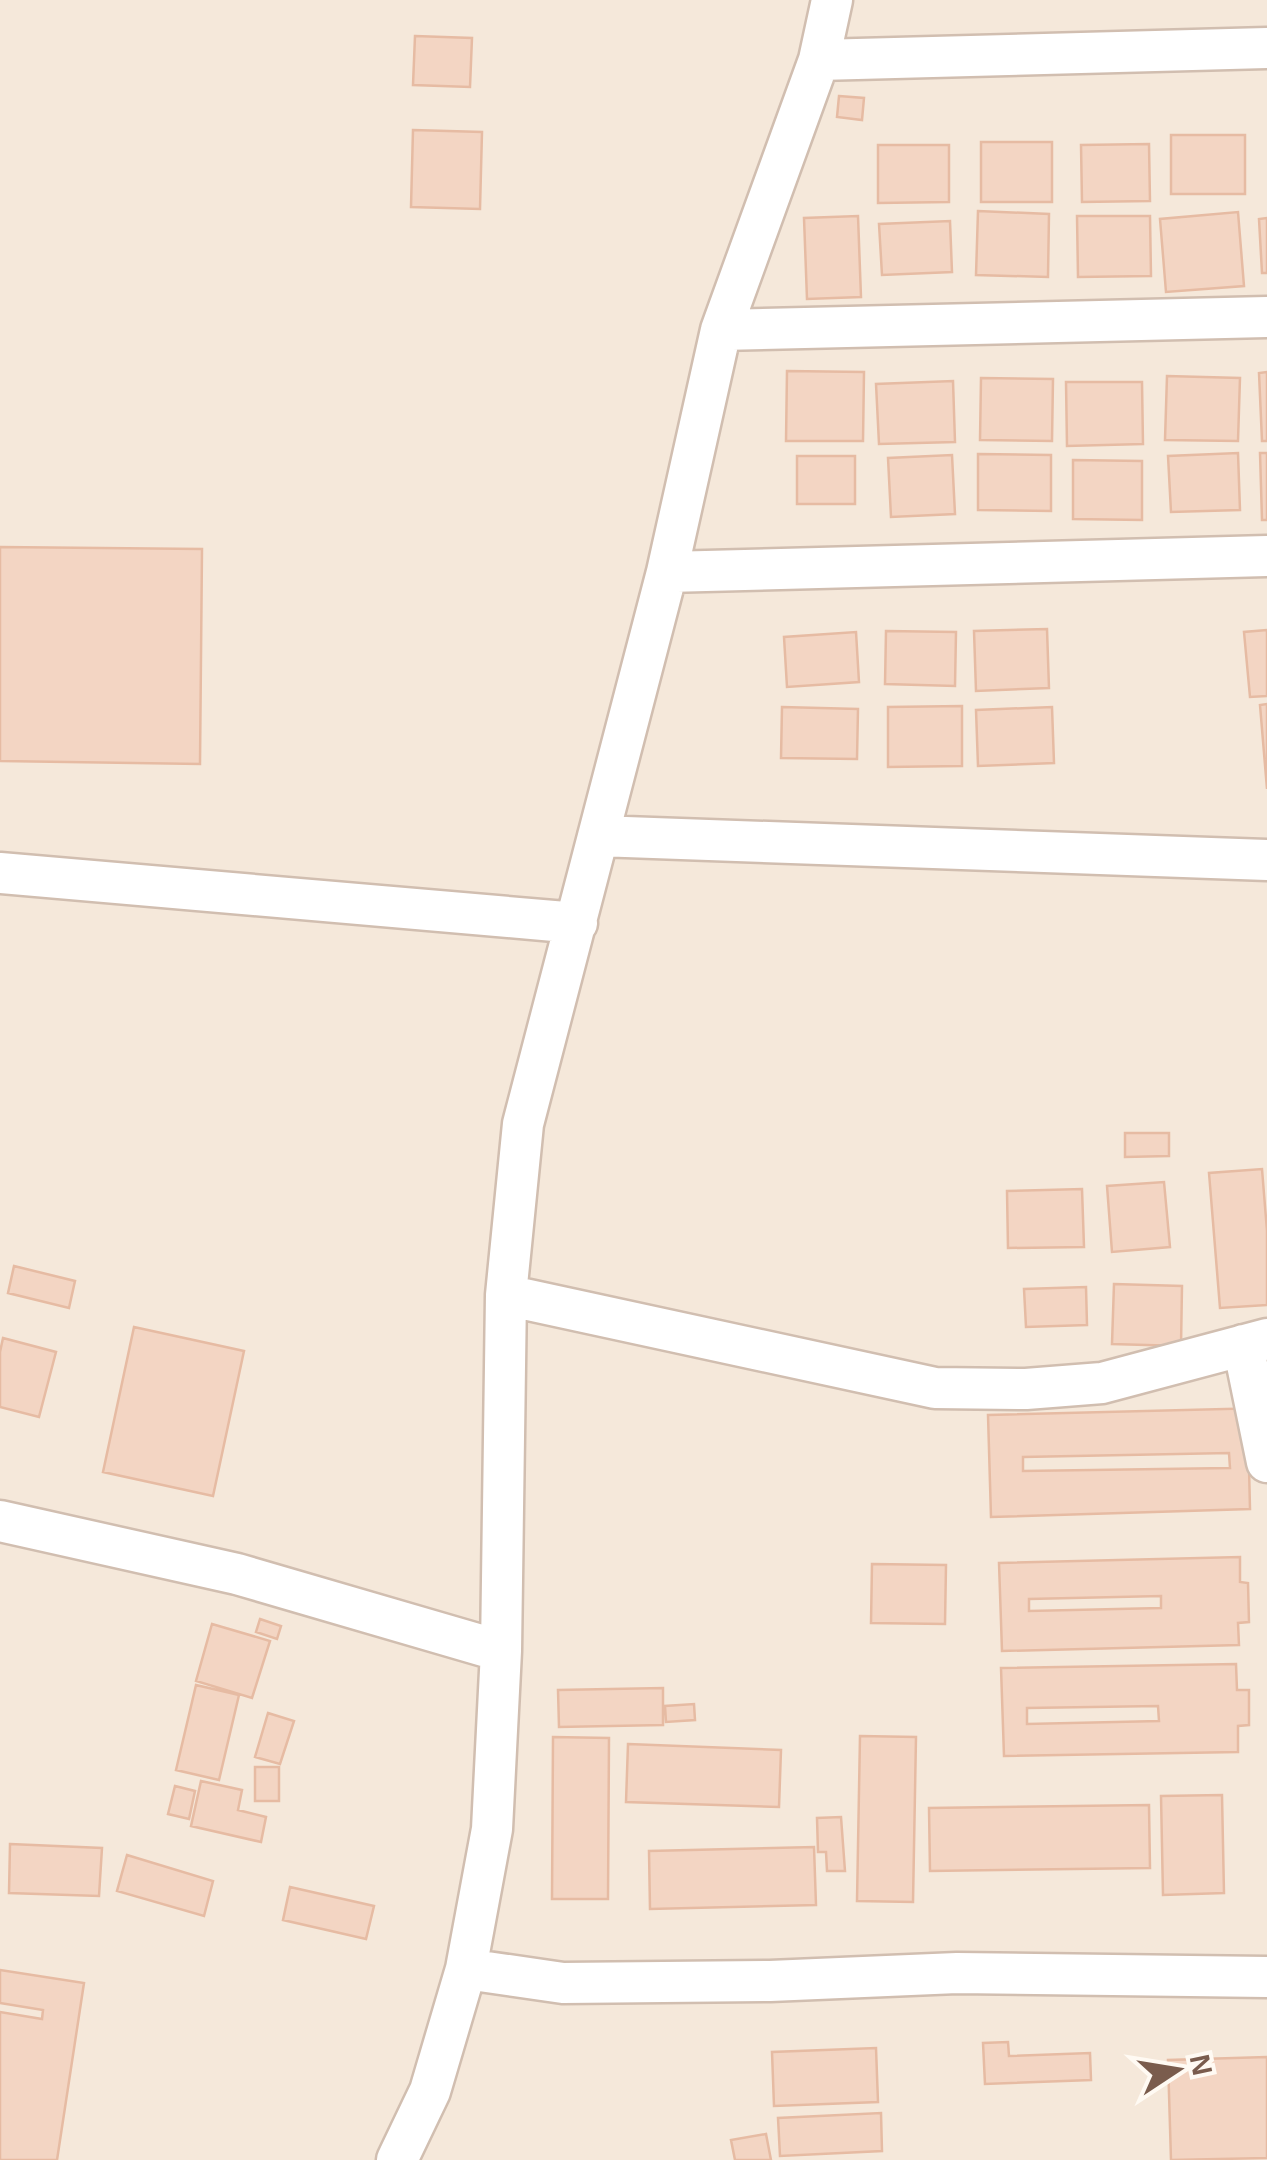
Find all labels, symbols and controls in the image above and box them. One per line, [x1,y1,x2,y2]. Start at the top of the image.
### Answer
north arrow [1127,2020,1227,2120]
text: N [1184,2052,1218,2078]

